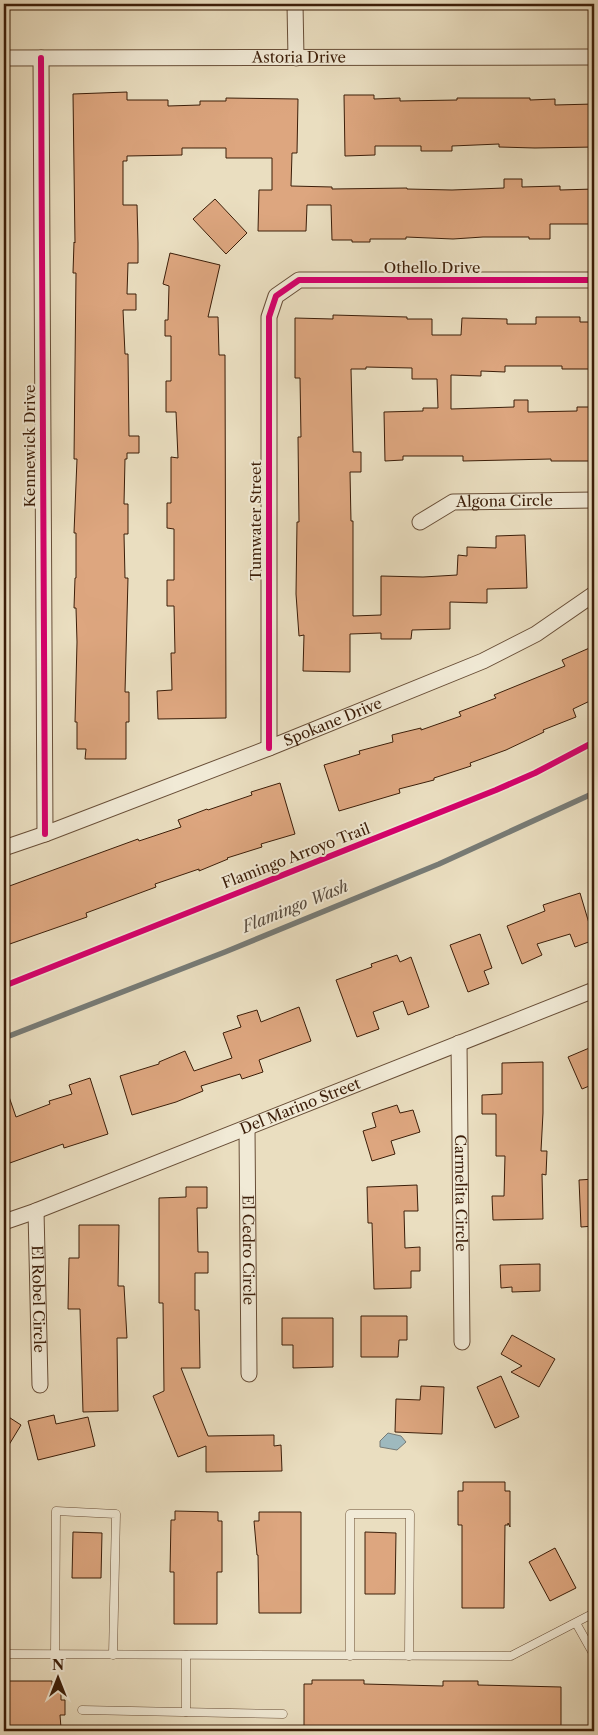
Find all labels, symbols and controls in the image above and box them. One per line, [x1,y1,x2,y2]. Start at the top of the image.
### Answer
street label: Astoria Drive [251,47,346,67]
street label: Othello Drive [384,258,480,277]
street label: Kennewick Drive [20,385,39,507]
street label: Tumwater Street [246,460,265,581]
street label: Algona Circle [455,491,553,511]
street label: Spokane Drive [281,693,384,750]
street label: Flamingo Arroyo Trail [219,818,373,893]
water label: Flamingo Wash [237,876,351,937]
street label: Del Marino Street [237,1073,364,1138]
street label: Carmelita Circle [451,1134,471,1252]
street label: El Cedro Circle [239,1195,258,1305]
street label: El Robel Circle [28,1245,49,1353]
north arrow [32,1652,82,1702]
text: N [52,1656,64,1674]

